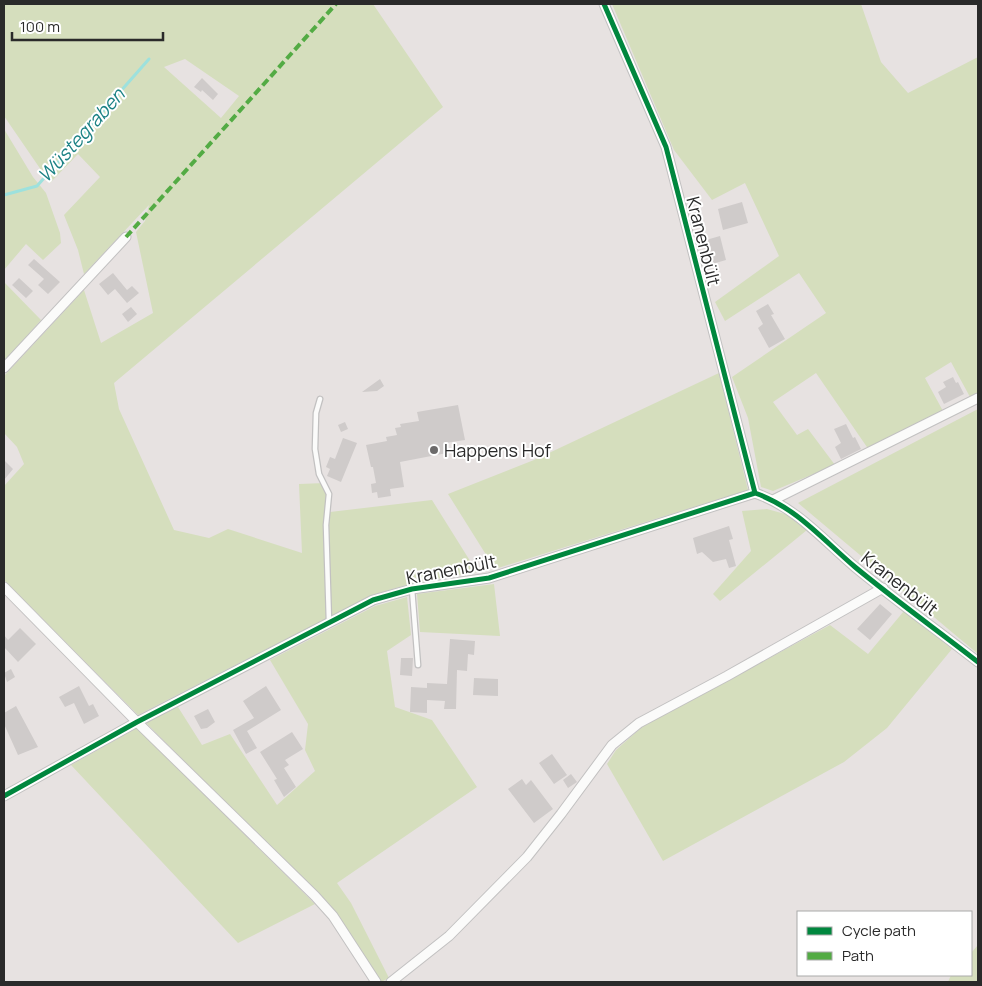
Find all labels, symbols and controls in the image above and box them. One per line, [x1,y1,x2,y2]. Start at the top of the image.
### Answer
scale bar [12,10,164,42]
text: 100 m [20,16,60,37]
water label: Wüstegraben [32,82,131,188]
street label: Kranenbült [681,194,727,288]
place label: Happens Hof [444,438,552,462]
marker: Happens Hof [428,444,440,456]
street label: Kranenbült [857,545,943,621]
street label: Kranenbült [404,549,498,589]
legend [797,911,972,976]
text: Cycle path [842,920,916,941]
text: Path [842,945,874,966]

